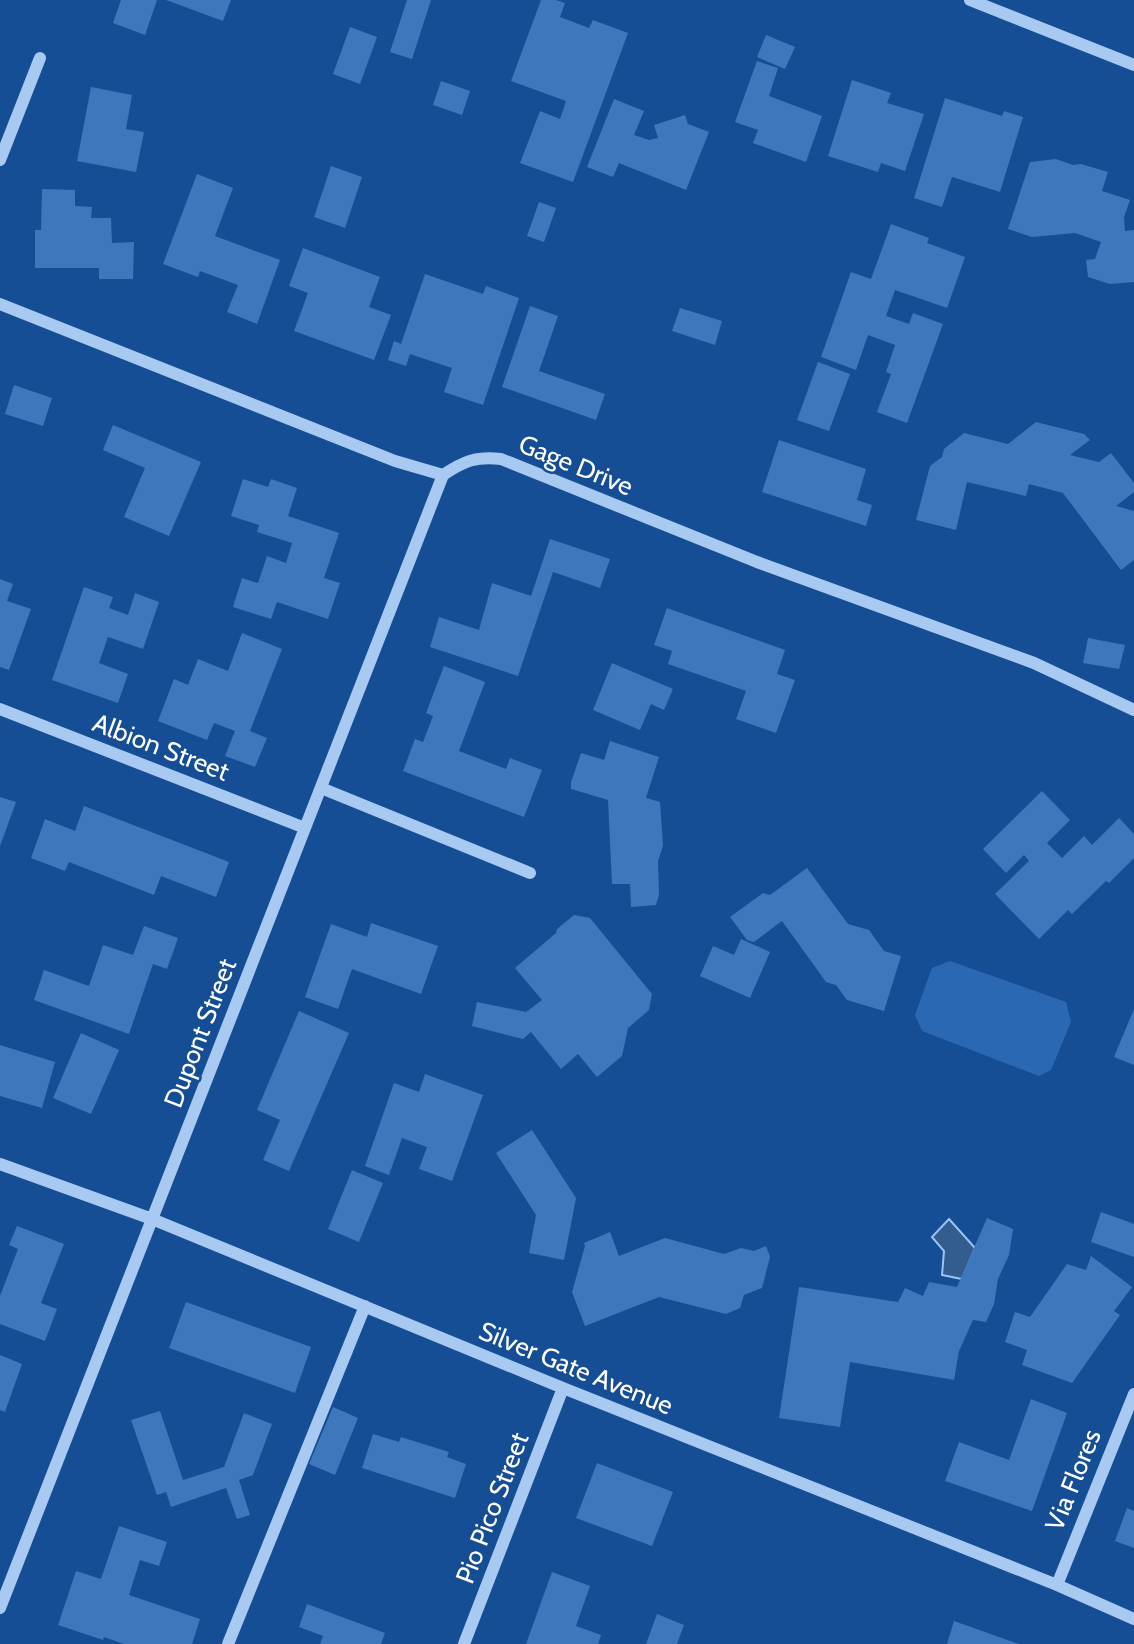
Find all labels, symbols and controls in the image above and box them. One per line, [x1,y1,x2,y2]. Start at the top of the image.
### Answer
street label: Gage Drive [514,428,638,502]
street label: Albion Street [88,706,234,788]
street label: Dupont Street [157,954,243,1112]
street label: Silver Gate Avenue [474,1315,678,1421]
street label: Via Flores [1038,1424,1108,1535]
street label: Pio Pico Street [449,1428,536,1588]

